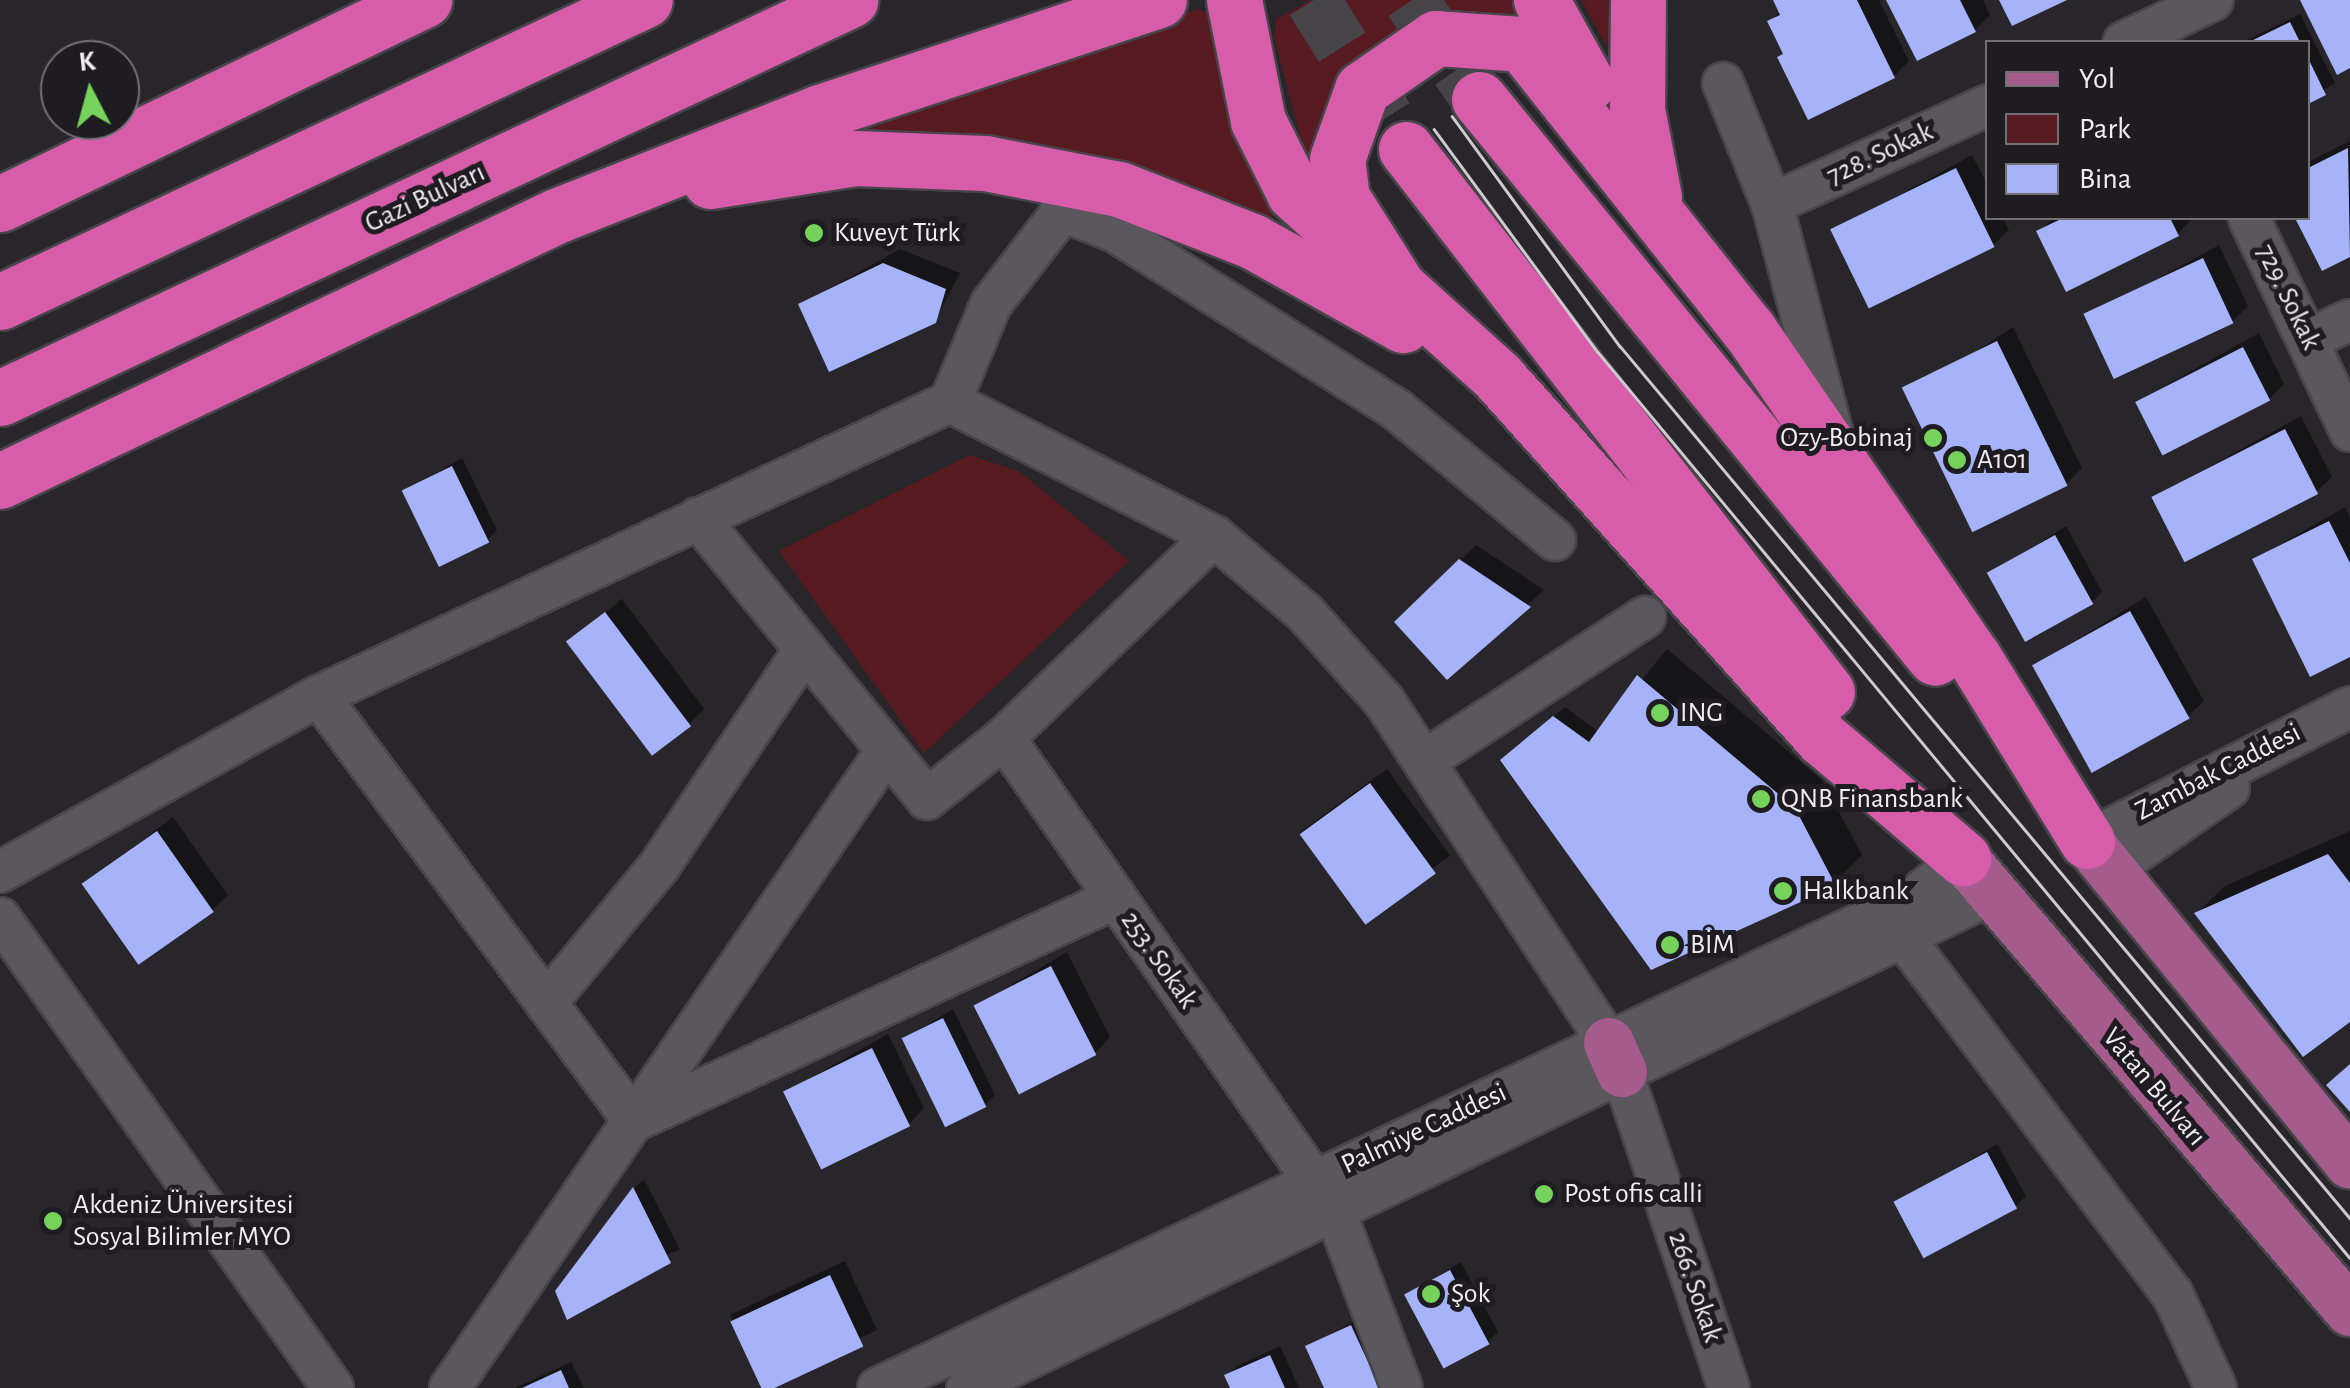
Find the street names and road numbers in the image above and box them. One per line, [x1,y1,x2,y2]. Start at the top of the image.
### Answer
street label: 728. Sokak [1822,115,1938,193]
street label: Gazi Bulvarı [360,156,490,240]
street label: 729. Sokak [2248,239,2328,355]
street label: Zambak Caddesi [2130,716,2306,828]
street label: 253. Sokak [1113,905,1205,1015]
street label: Vatan Bulvarı [2095,1021,2213,1153]
street label: Palmiye Caddesi [1336,1076,1512,1182]
street label: 266. Sokak [1660,1227,1730,1347]

